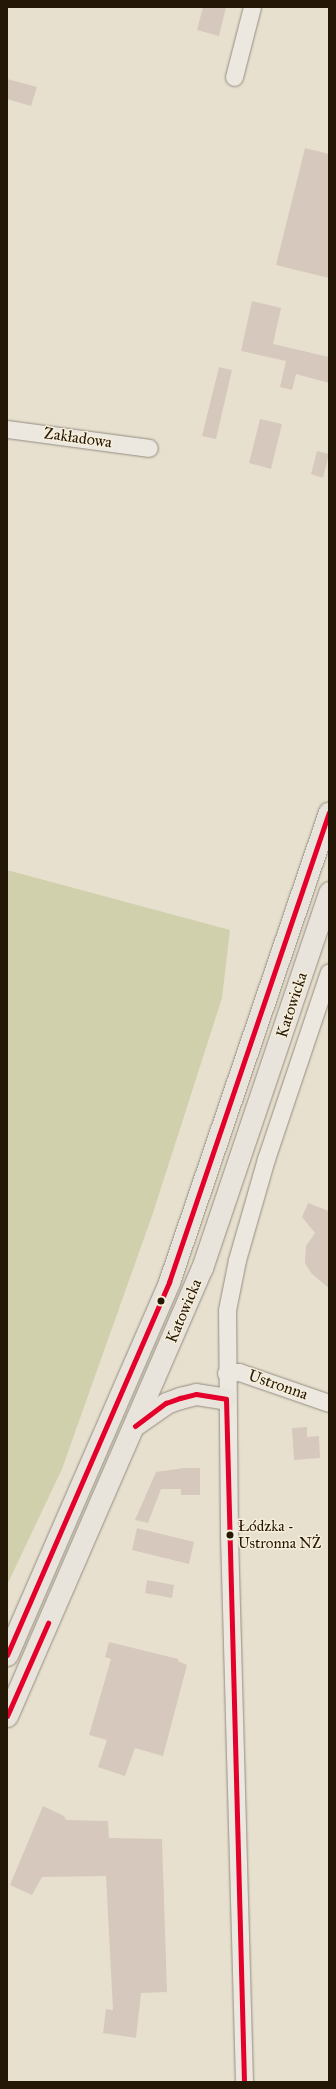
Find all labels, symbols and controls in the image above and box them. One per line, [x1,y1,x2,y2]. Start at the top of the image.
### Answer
street label: Zakładowa [43,424,113,452]
street label: Katowicka [272,970,312,1040]
street label: Katowicka [162,1276,206,1346]
unlabelled marker [156,1296,166,1306]
street label: Ustronna [246,1366,310,1404]
place label: Łódzka - Ustronna NŻ [238,1517,321,1552]
marker: Łódzka - Ustronna NŻ [225,1530,235,1540]

